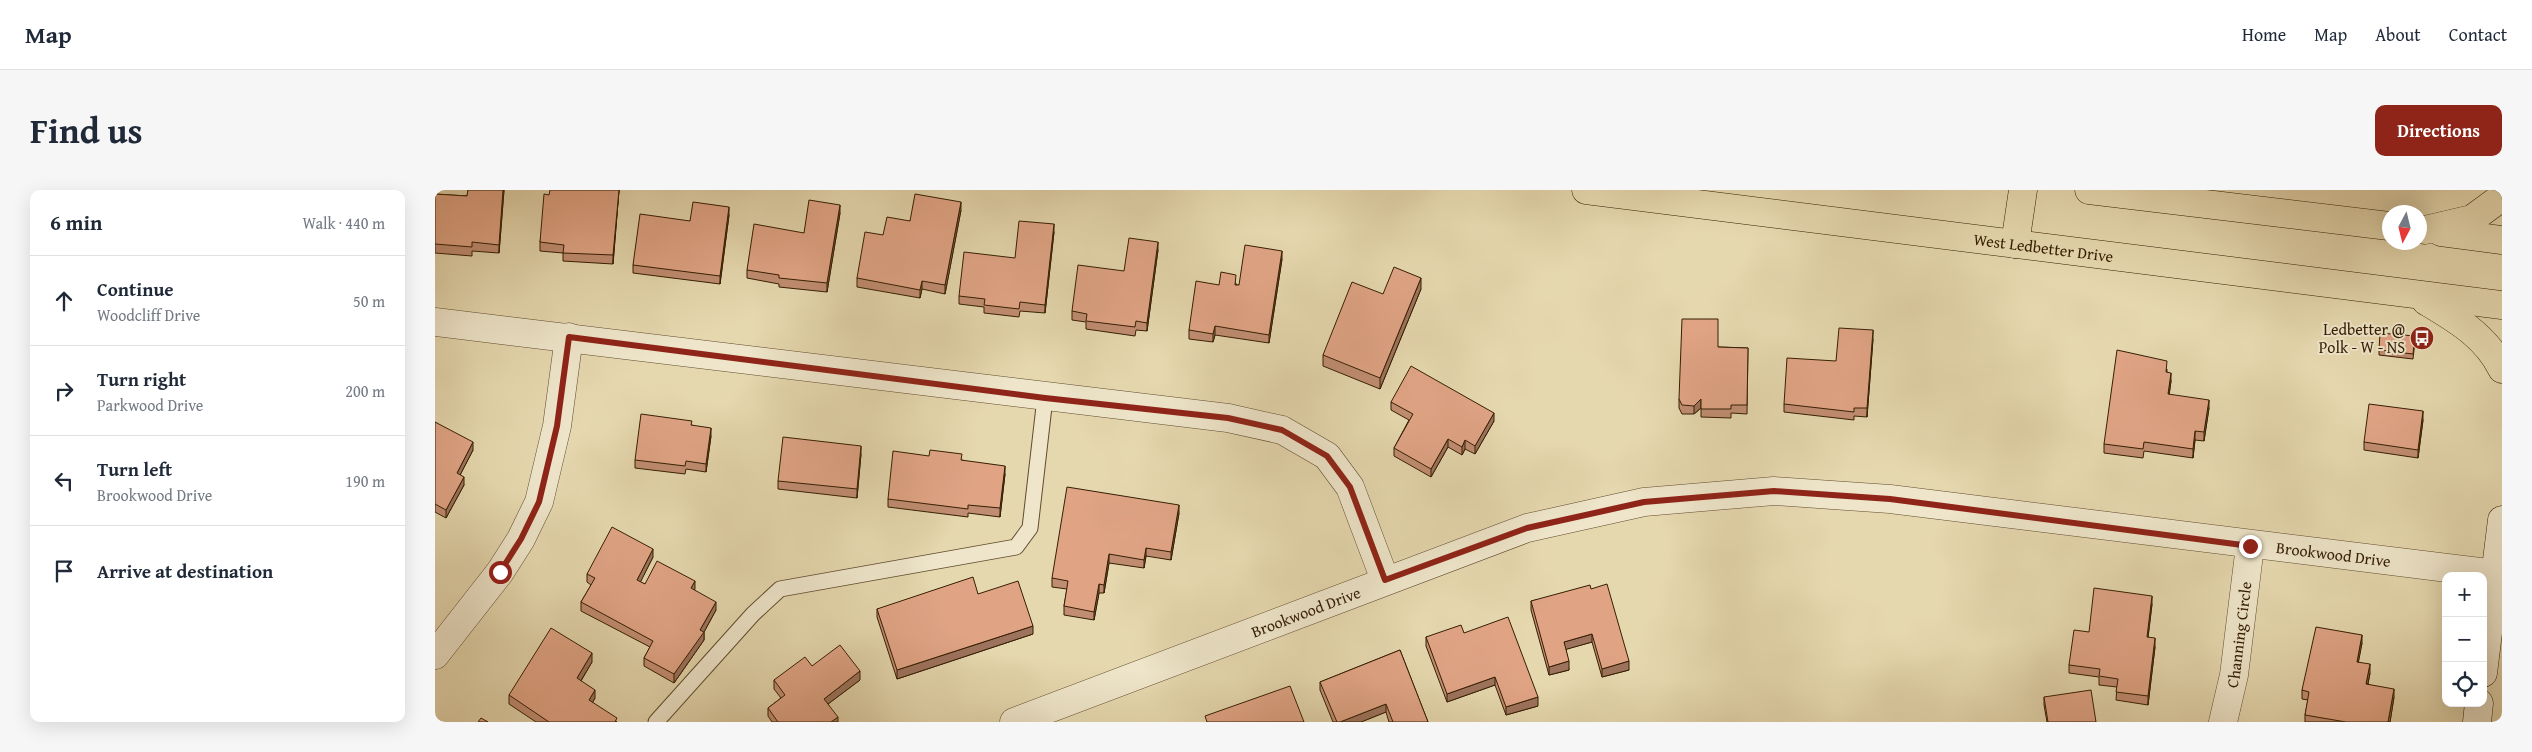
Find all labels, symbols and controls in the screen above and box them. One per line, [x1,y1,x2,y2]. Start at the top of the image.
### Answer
text: Map [25,17,72,52]
text: Home [2242,21,2286,48]
text: Map [2314,21,2347,48]
text: About [2375,21,2421,48]
text: Contact [2449,21,2507,48]
text: Find us [30,105,143,156]
button: Directions [2375,105,2502,156]
north arrow [2382,205,2427,250]
text: 6 min [50,207,102,238]
text: Walk · 440 m [302,211,385,235]
street label: West Ledbetter Drive [1972,227,2115,268]
text: Continue [97,275,174,303]
icon: ahead [50,287,78,315]
text: 50 m [353,289,385,313]
text: Woodcliff Drive [97,303,200,327]
place label: Ledbetter @ Polk - W - NS [2319,317,2405,359]
bus stop icon: Ledbetter @ Polk - W - NS [2409,325,2435,351]
text: Turn right [97,365,186,393]
icon: right [50,377,78,405]
text: 200 m [345,379,385,403]
text: Parkwood Drive [97,393,203,417]
text: Turn left [97,455,172,483]
icon: left [50,467,78,495]
text: 190 m [345,469,385,493]
text: Brookwood Drive [97,483,212,507]
route end [2239,535,2262,558]
street label: Brookwood Drive [2275,535,2392,573]
icon: arrive [50,557,78,585]
text: Arrive at destination [97,557,273,585]
route start [489,561,512,584]
map controls [2442,572,2487,707]
button: + [2442,572,2487,617]
street label: Brookwood Drive [1248,580,1364,643]
street label: Channing Circle [2219,580,2257,690]
button: − [2442,617,2487,662]
button: locate [2442,662,2487,707]

